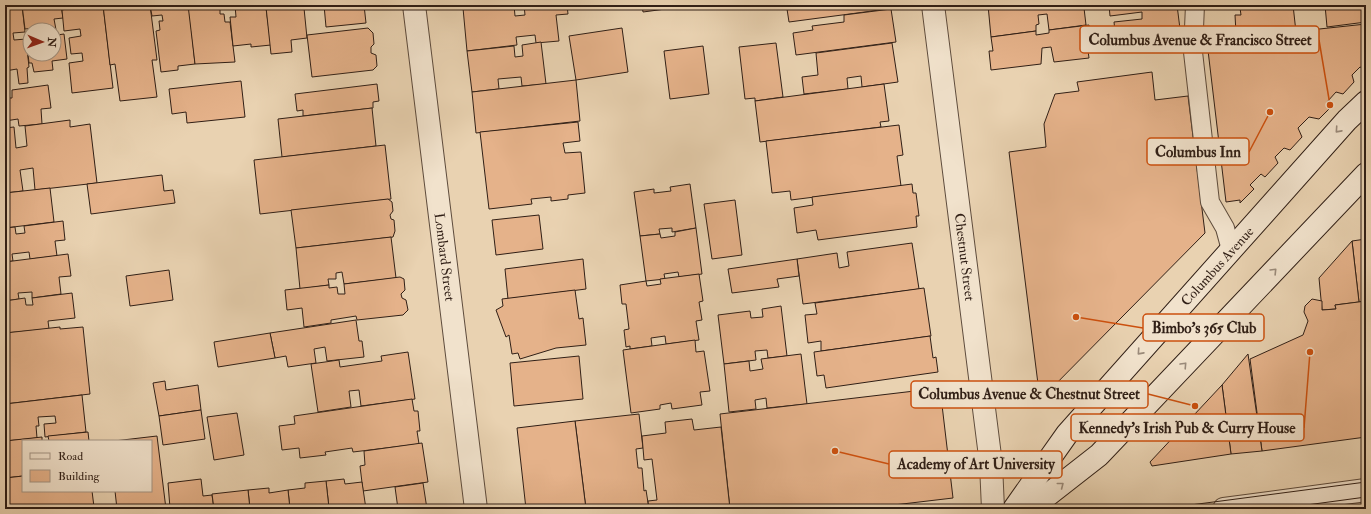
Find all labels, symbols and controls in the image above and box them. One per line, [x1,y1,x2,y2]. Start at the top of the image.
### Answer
north arrow [22,22,62,62]
callout: Columbus Avenue & Francisco Street [1080,26,1319,53]
text: Columbus Avenue & Francisco Street [1088,31,1312,50]
text: N [45,36,58,49]
one-way arrow [1336,125,1343,133]
callout: Columbus Inn [1147,138,1249,165]
text: Columbus Inn [1155,143,1241,162]
street label: Lombard Street [431,212,458,303]
street label: Chestnut Street [951,212,978,302]
street label: Columbus Avenue [1177,223,1258,309]
one-way arrow [1269,268,1276,276]
callout: Bimbo's 365 Club [1143,314,1264,341]
text: Bimbo's 365 Club [1152,319,1257,338]
one-way arrow [1137,347,1144,355]
one-way arrow [1179,362,1187,370]
callout: Columbus Avenue & Chestnut Street [911,381,1148,408]
text: Columbus Avenue & Chestnut Street [918,385,1140,404]
callout: Kennedy's Irish Pub & Curry House [1071,414,1304,441]
text: Kennedy's Irish Pub & Curry House [1079,419,1296,439]
legend [22,440,152,492]
text: Road [58,449,83,464]
callout: Academy of Art University [889,451,1062,478]
text: Academy of Art University [896,455,1056,475]
text: Building [58,469,101,484]
one-way arrow [1056,483,1063,490]

